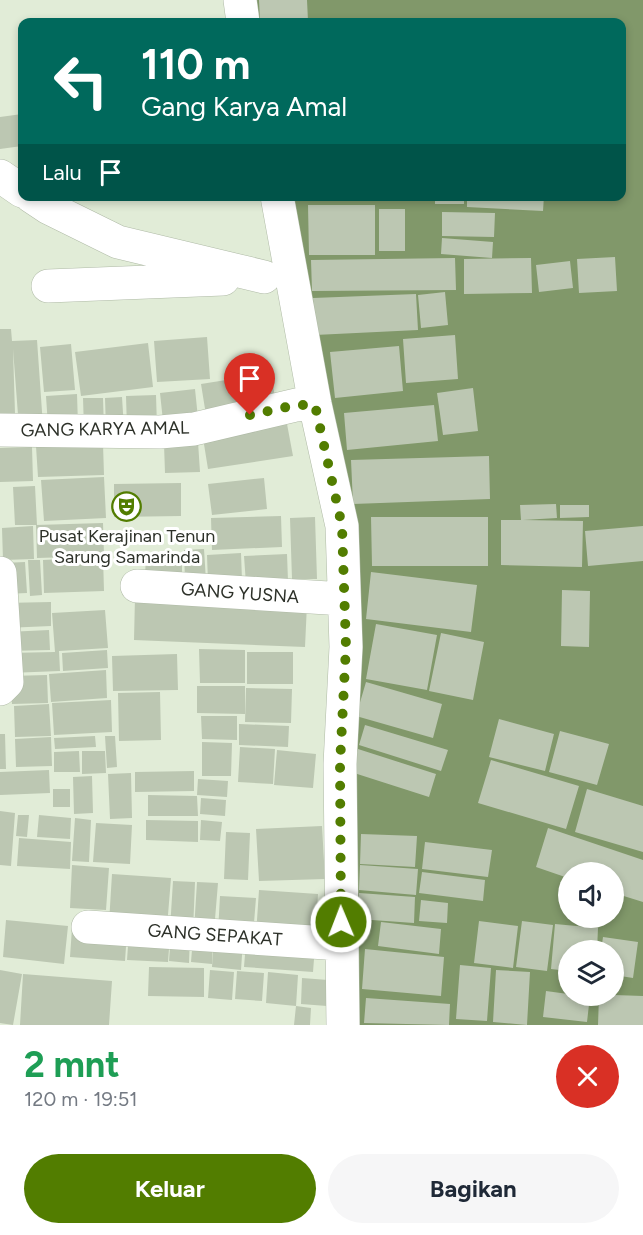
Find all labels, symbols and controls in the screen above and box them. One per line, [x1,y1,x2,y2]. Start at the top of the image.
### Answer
text: 110 m [141,39,250,90]
icon: left [42,42,120,120]
text: Gang Karya Amal [141,90,347,123]
icon: arrive [94,156,127,189]
text: Lalu [42,159,82,186]
pin [224,353,275,415]
icon: arrive [233,362,266,395]
street label: GANG KARYA AMAL [20,417,190,441]
theatre icon: Pusat Kerajinan Tenun Sarung Samarinda [111,491,143,523]
place label: Pusat Kerajinan Tenun Sarung Samarinda [39,525,215,568]
street label: GANG YUSNA [180,578,300,608]
map controls [558,862,624,1006]
button: sound [558,862,624,928]
position arrow [309,890,373,954]
street label: GANG SEPAKAT [147,919,283,951]
button: layers [558,940,624,1006]
text: 2 mnt [24,1043,120,1086]
button: close [556,1045,619,1108]
text: 120 m · 19:51 [24,1087,138,1111]
button: Keluar [24,1154,316,1223]
button: Bagikan [328,1154,619,1223]

